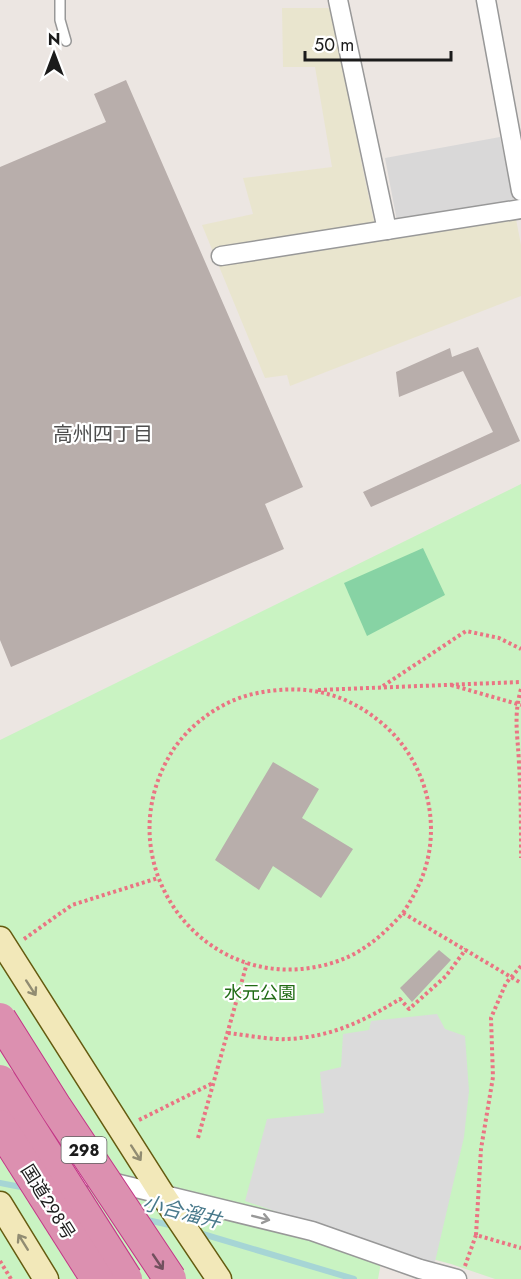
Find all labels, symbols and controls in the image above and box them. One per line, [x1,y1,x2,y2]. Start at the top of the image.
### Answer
north arrow [24,24,84,84]
scale bar [305,24,450,62]
text: N [48,28,60,51]
text: 50 m [314,32,354,58]
district label: 高州四丁目 [53,420,153,449]
one-way arrow [26,979,38,996]
park label: 水元公園 [224,980,296,1006]
road number: 298 [62,1137,106,1163]
one-way arrow [130,1144,143,1161]
street label: 国道298号 [15,1159,81,1245]
water label: 小合溜井 [140,1188,226,1236]
one-way arrow [251,1212,270,1224]
one-way arrow [17,1234,29,1251]
one-way arrow [152,1253,165,1270]

